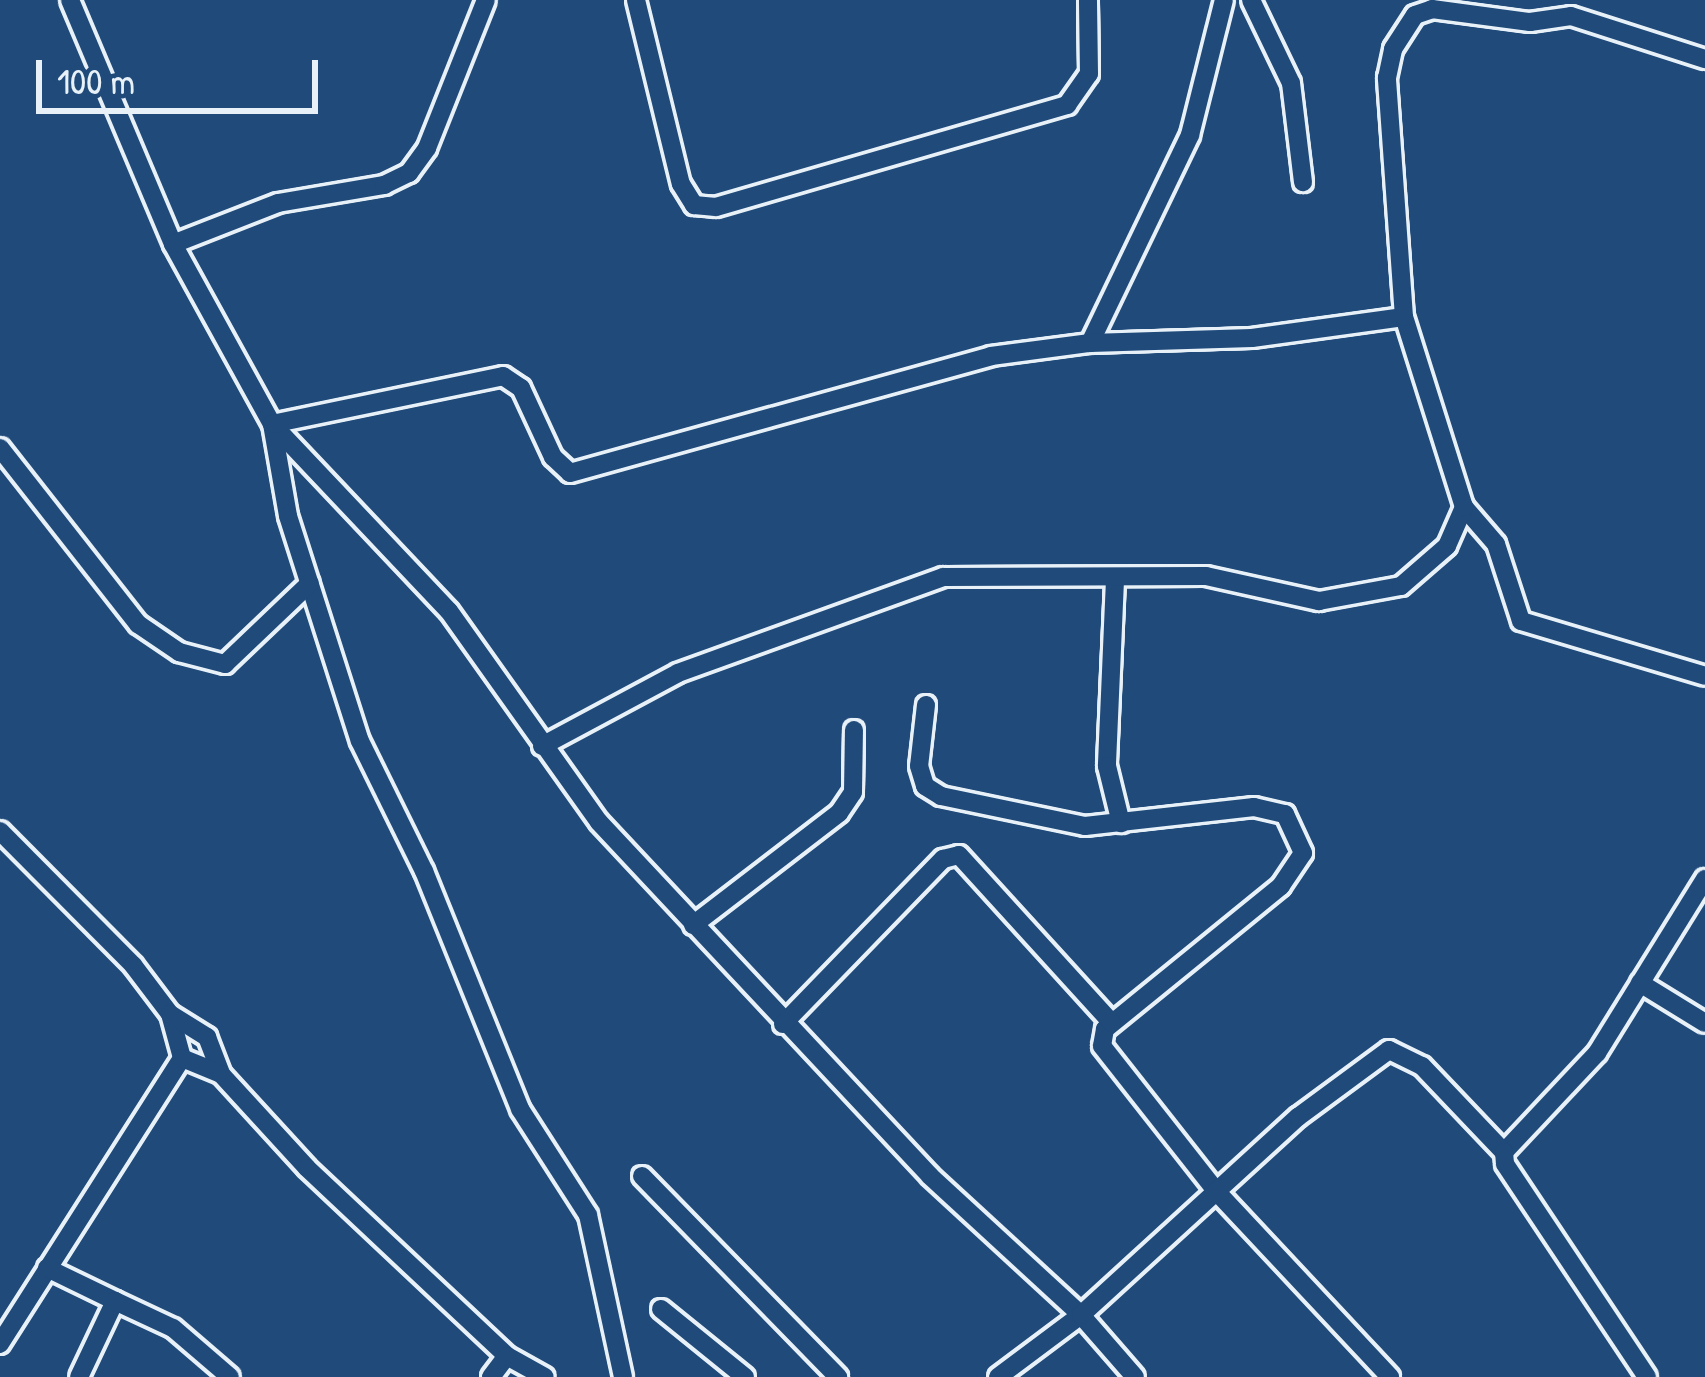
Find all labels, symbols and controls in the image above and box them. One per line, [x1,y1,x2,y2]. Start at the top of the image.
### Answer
scale bar [42,36,324,110]
text: 100 m [57,56,135,105]

